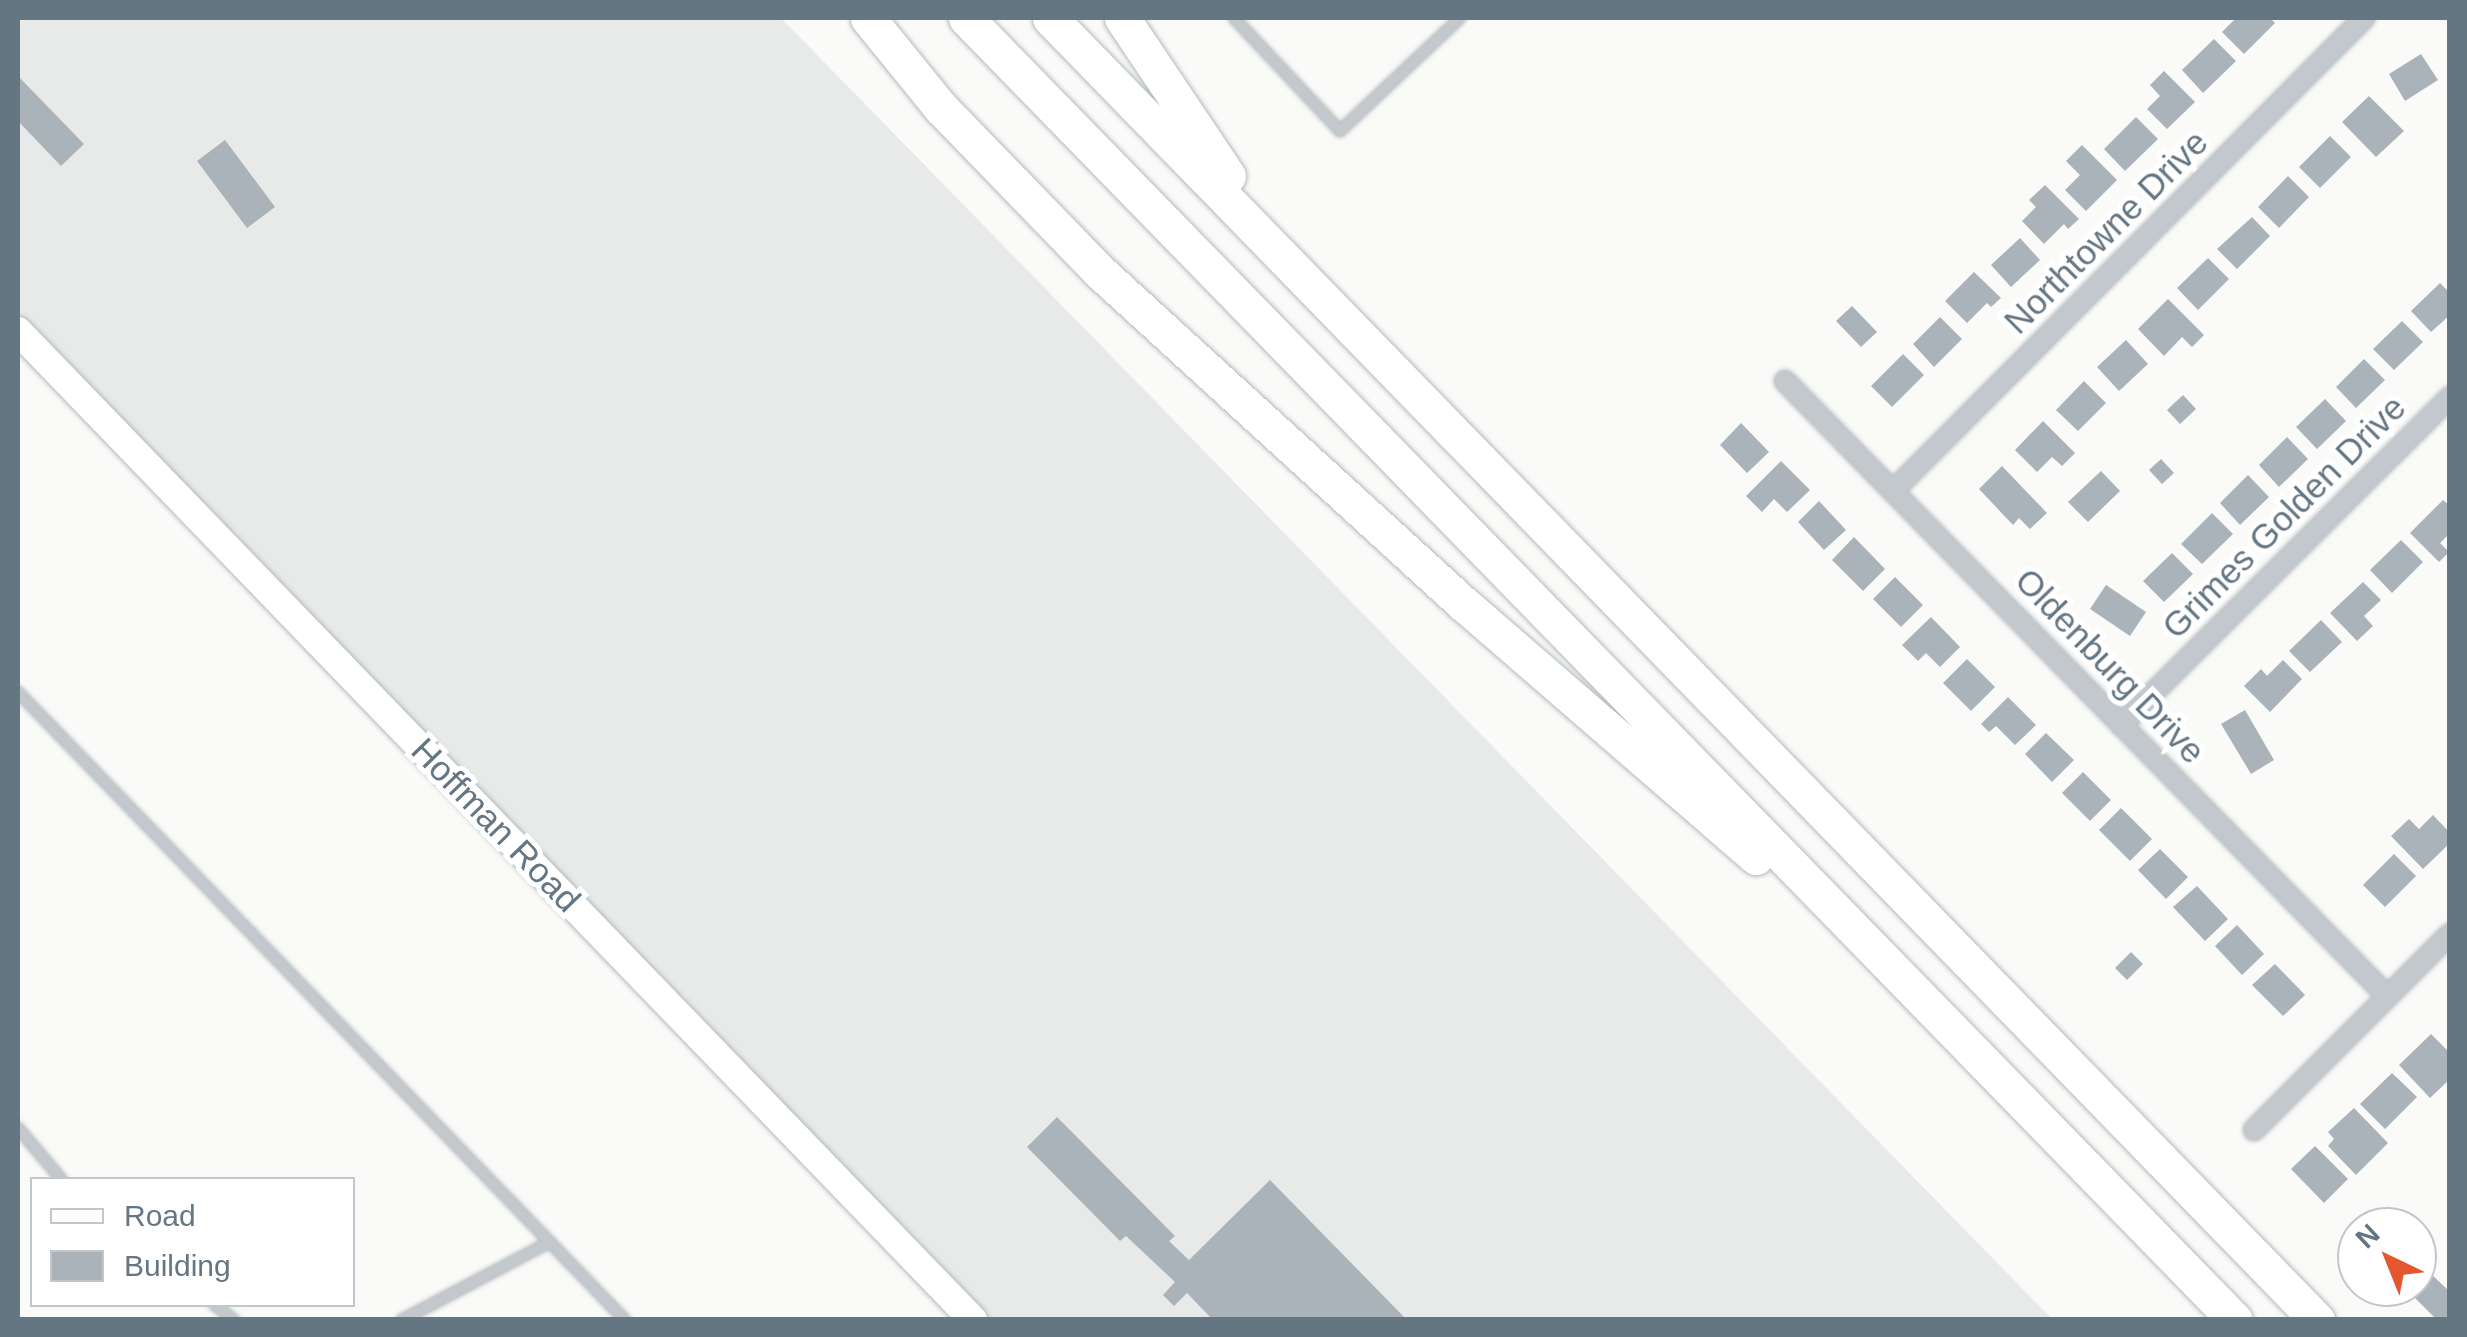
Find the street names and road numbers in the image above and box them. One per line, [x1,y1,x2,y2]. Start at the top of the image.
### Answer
street label: Northtowne Drive [1996,122,2216,342]
street label: Grimes Golden Drive [2154,387,2414,647]
street label: Oldenburg Drive [2006,560,2214,772]
street label: Hoffman Road [403,729,589,921]

